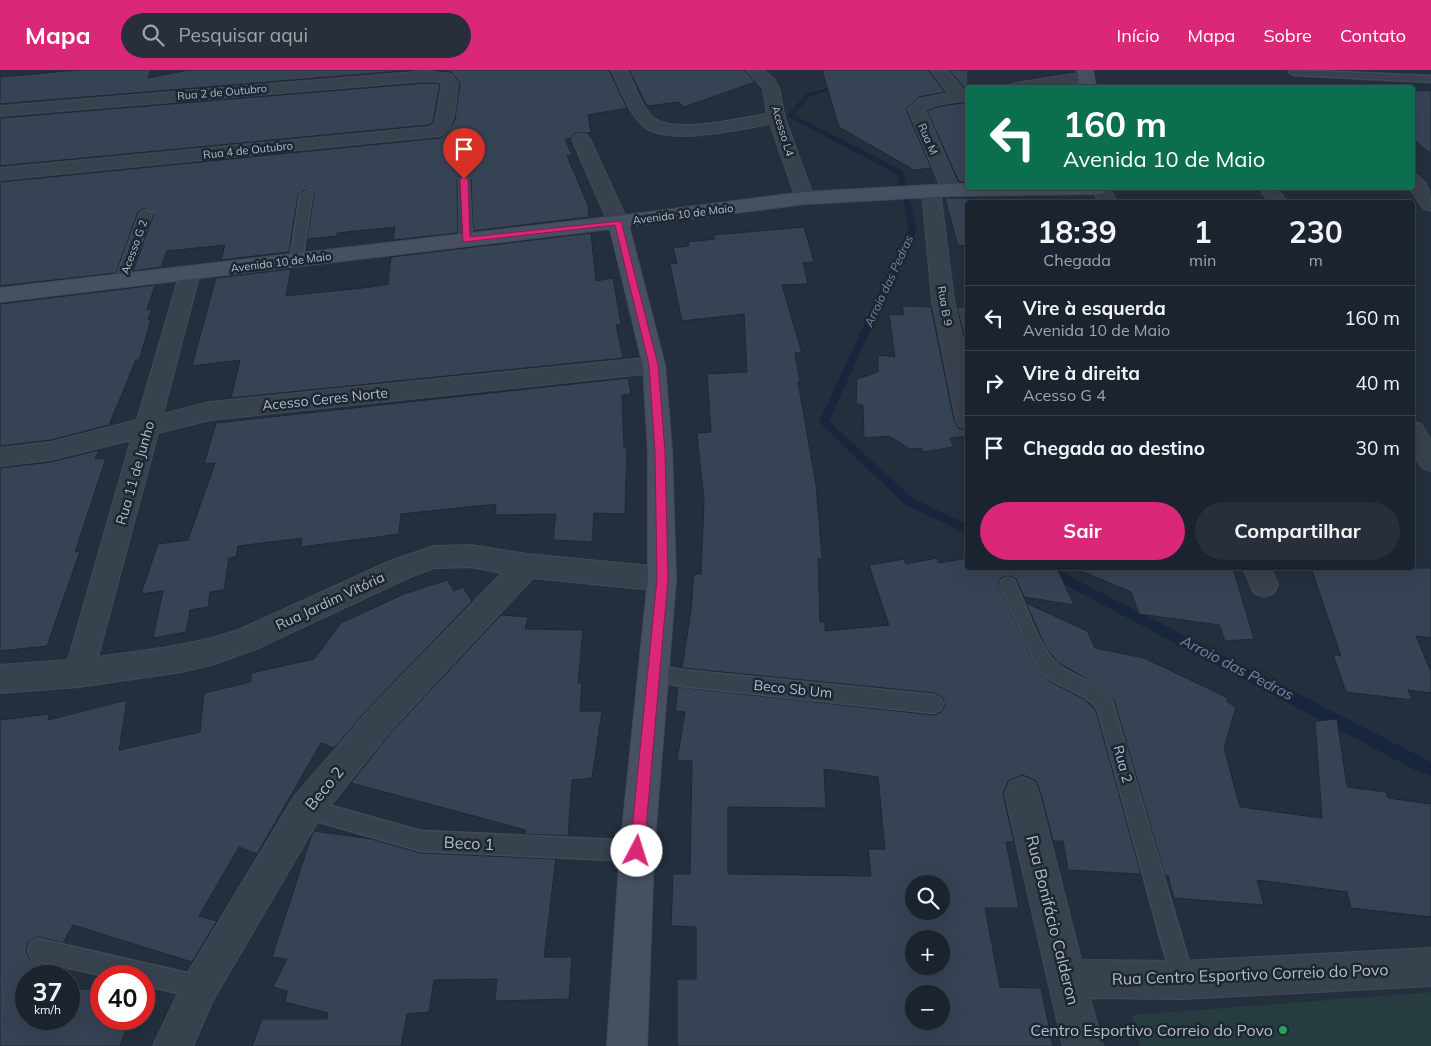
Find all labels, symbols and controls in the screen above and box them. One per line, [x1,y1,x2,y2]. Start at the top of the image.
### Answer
search box [121,13,471,58]
text: Mapa [25,20,91,50]
icon: search [139,21,167,49]
text: Pesquisar aqui [179,23,308,47]
text: Início [1117,24,1160,47]
text: Mapa [1188,24,1235,47]
text: Sobre [1263,24,1312,47]
text: Contato [1340,24,1406,47]
street label: Rua 2 de Outubro [176,81,268,103]
text: 160 m [1063,102,1167,146]
street label: Acesso L4 [769,104,797,158]
icon: left [980,105,1045,170]
street label: Rua M [915,121,941,157]
pin [443,128,485,179]
icon: arrive [450,135,478,163]
street label: Rua 4 de Outubro [202,138,294,162]
text: Avenida 10 de Maio [1063,145,1265,173]
street label: Avenida 10 de Maio [632,201,734,227]
text: 18:39 [1037,213,1117,251]
text: 1 [1194,213,1212,251]
text: 230 [1289,213,1343,251]
street label: Acesso G 2 [118,217,150,276]
water label: Arroio das Pedras [860,233,916,330]
street label: Avenida 10 de Maio [230,249,332,275]
text: Chegada [1043,250,1111,270]
text: min [1189,250,1216,270]
text: m [1309,250,1323,270]
street label: Rua B 9 [935,285,955,327]
text: Vire à esquerda [1023,296,1166,320]
icon: left [980,304,1008,332]
text: 160 m [1344,306,1400,330]
text: Avenida 10 de Maio [1023,320,1170,340]
text: Vire à direita [1023,361,1140,385]
icon: right [980,369,1008,397]
text: 40 m [1356,371,1400,395]
street label: Acesso Ceres Norte [261,383,389,415]
text: Acesso G 4 [1023,385,1106,405]
street label: Rua 11 de Junho [112,419,158,527]
icon: arrive [980,434,1008,462]
text: Chegada ao destino [1023,436,1205,460]
text: 30 m [1356,436,1400,460]
button: Sair [980,502,1185,560]
button: Compartilhar [1195,502,1400,560]
street label: Rua Jardim Vitória [273,568,387,634]
water label: Arroio das Pedras [1177,630,1297,704]
street label: Beco Sb Um [753,676,833,702]
street label: Rua 2 [1109,743,1137,785]
street label: Beco 2 [300,762,348,814]
position arrow [610,824,662,876]
street label: Beco 1 [443,832,495,854]
street label: Rua Bonifácio Calderon [1022,833,1084,1007]
map controls [905,875,950,1030]
button: search [905,875,950,920]
button: + [905,930,950,975]
street label: Rua Centro Esportivo Correio do Povo [1111,959,1389,989]
speed limit sign: 40 [90,965,155,1030]
text: 37 [32,976,63,1007]
button: − [905,985,950,1030]
text: km/h [34,1002,61,1017]
place label: Centro Esportivo Correio do Povo [1030,1020,1273,1040]
marker: Centro Esportivo Correio do Povo [1277,1024,1289,1036]

